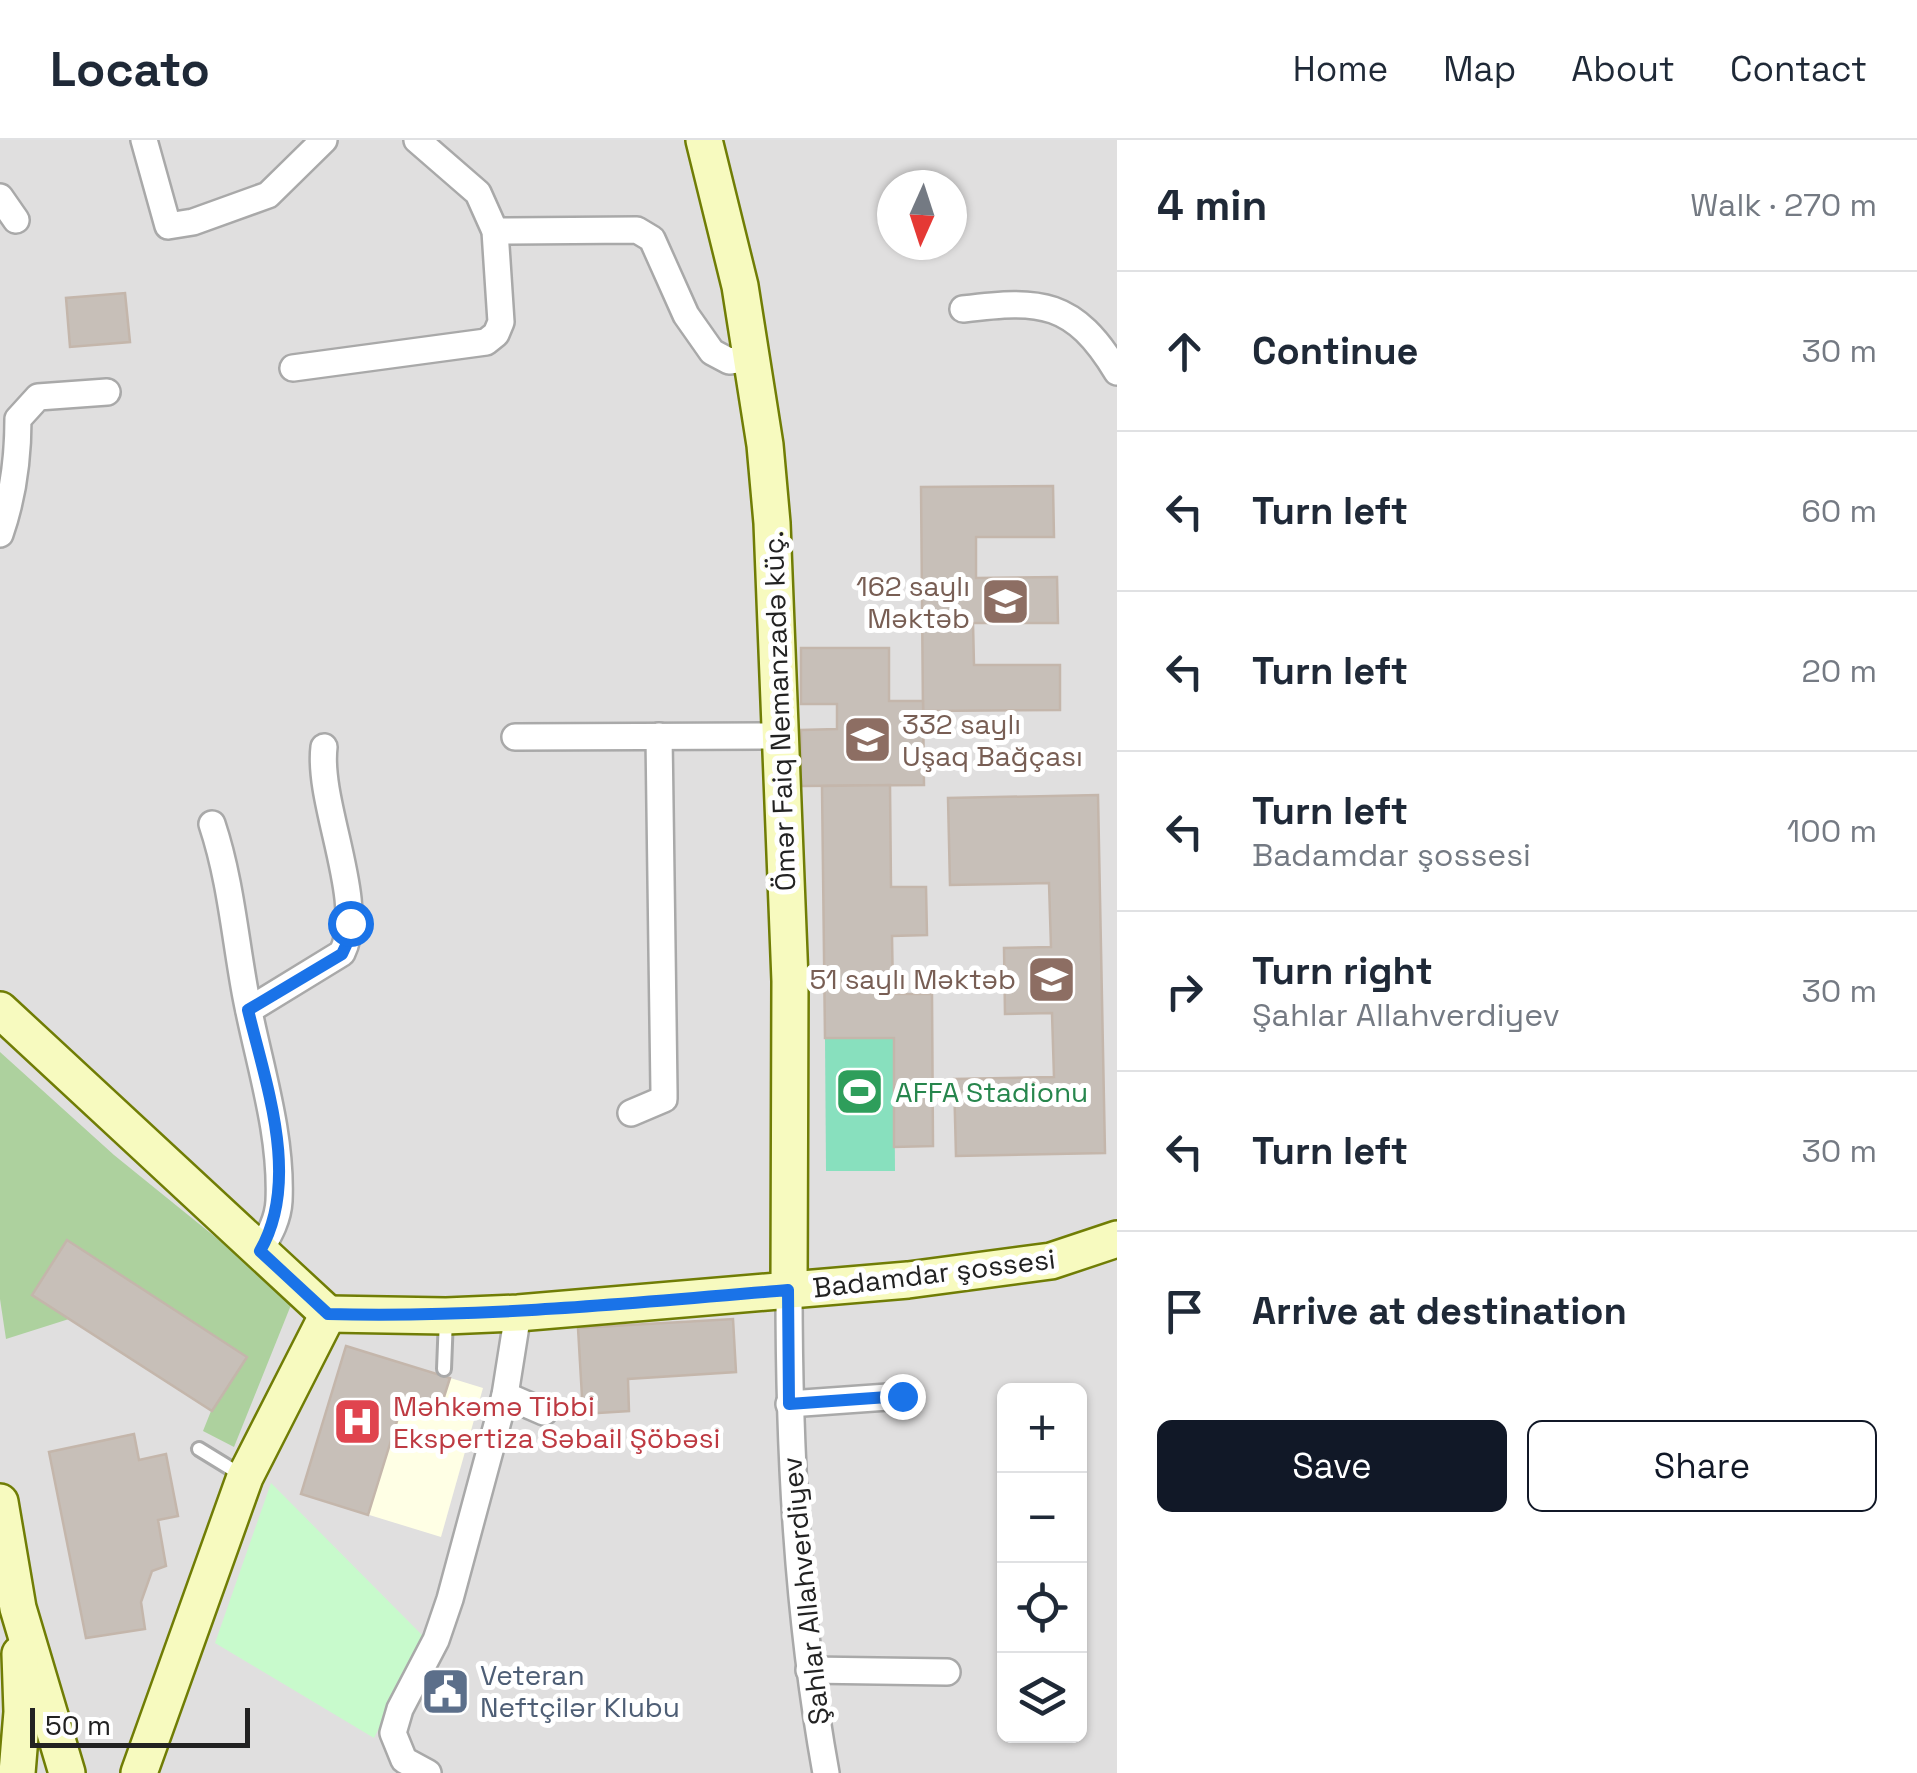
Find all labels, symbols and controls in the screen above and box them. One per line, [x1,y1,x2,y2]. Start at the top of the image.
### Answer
text: Locato [50,39,210,100]
text: Home [1293,47,1388,91]
text: Map [1443,47,1516,91]
text: About [1571,47,1675,91]
text: Contact [1730,47,1867,91]
north arrow [877,170,967,260]
text: 4 min [1157,179,1267,232]
text: Walk · 270 m [1690,185,1877,225]
icon: ahead [1157,324,1212,379]
text: Continue [1252,327,1418,375]
text: 30 m [1801,331,1877,371]
icon: left [1157,484,1212,539]
text: Turn left [1252,487,1408,535]
text: 60 m [1801,491,1877,531]
street label: Ömər Faiq Nemanzadə küç. [755,530,803,892]
place label: 162 saylı Məktəb [856,568,970,636]
school or university icon: 162 saylı Məktəb [979,576,1031,628]
icon: left [1157,644,1212,699]
text: Turn left [1252,647,1408,695]
text: 20 m [1801,651,1877,691]
place label: 332 saylı Uşaq Bağçası [902,706,1083,774]
school or university icon: 332 saylı Uşaq Bağçası [841,714,893,766]
text: Turn left [1252,787,1408,835]
icon: left [1157,804,1212,859]
text: 100 m [1787,811,1877,851]
text: Badamdar şossesi [1252,835,1531,875]
route start [328,901,374,947]
text: Turn right [1252,947,1433,995]
school or university icon: 51 saylı Məktəb [1025,953,1077,1005]
place label: 51 saylı Məktəb [809,961,1016,997]
icon: right [1157,964,1212,1019]
text: 30 m [1801,971,1877,1011]
text: Şahlar Allahverdiyev [1252,995,1560,1035]
sports icon: AFFA Stadionu [834,1066,886,1118]
place label: AFFA Stadionu [895,1074,1088,1110]
icon: left [1157,1124,1212,1179]
text: Turn left [1252,1127,1408,1175]
text: 30 m [1801,1131,1877,1171]
street label: Badamdar şossesi [811,1240,1057,1306]
icon: arrive [1157,1284,1212,1339]
text: Arrive at destination [1252,1287,1627,1335]
route end [880,1374,926,1420]
map controls [997,1383,1087,1743]
button: + [997,1383,1087,1473]
place label: Məhkəmə Tibbi Ekspertiza Səbail Şöbəsi [393,1388,720,1456]
hospital icon: Məhkəmə Tibbi Ekspertiza Səbail Şöbəsi [332,1396,384,1448]
button: Save [1157,1420,1507,1512]
button: Share [1527,1420,1877,1512]
street label: Şahlar Allahverdiyev [773,1455,837,1727]
button: − [997,1473,1087,1563]
button: locate [997,1563,1087,1653]
button: layers [997,1653,1087,1743]
place label: Veteran Neftçilər Klubu [480,1657,680,1725]
public building icon: Veteran Neftçilər Klubu [419,1665,471,1717]
scale bar [30,1703,250,1748]
text: 50 m [45,1707,111,1743]

